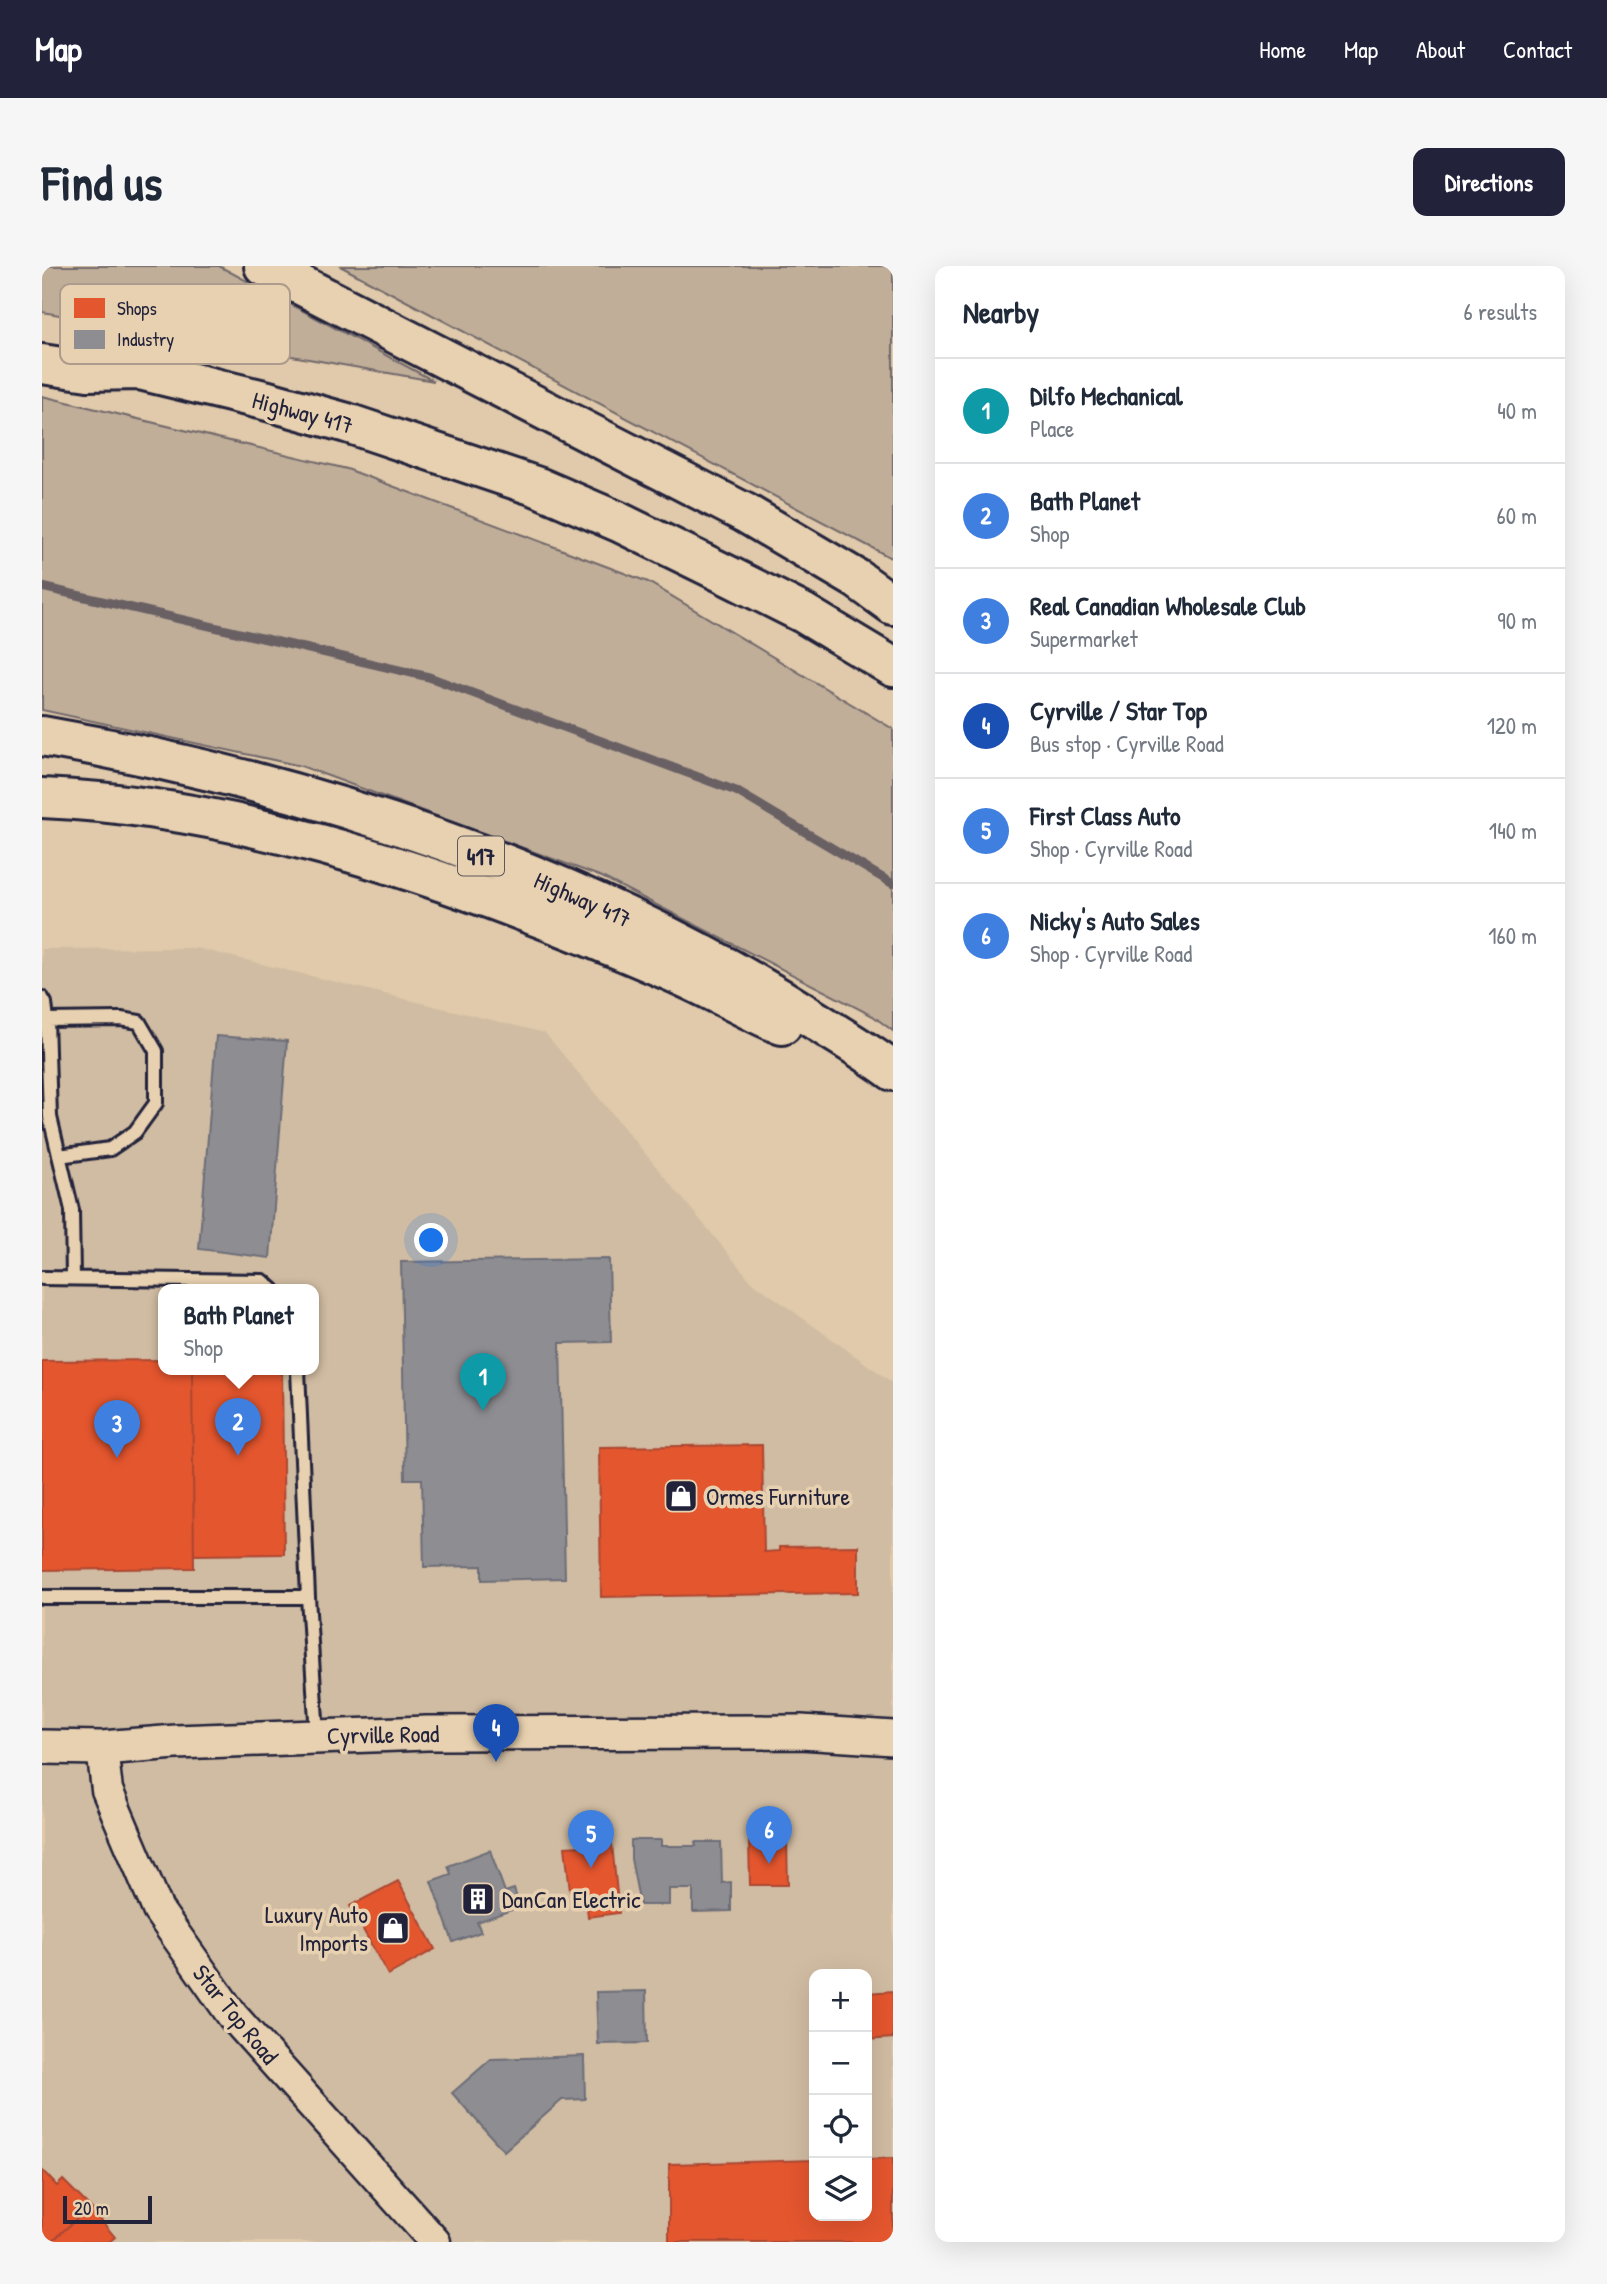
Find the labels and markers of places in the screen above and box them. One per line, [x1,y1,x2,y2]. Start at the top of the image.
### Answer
pin: 1 [460,1353,506,1411]
pin: 2 [215,1398,261,1456]
pin: 3 [94,1400,140,1458]
shop icon: Ormes Furniture [662,1477,700,1515]
place label: Ormes Furniture [706,1480,850,1512]
pin: 4 [473,1704,519,1762]
pin: 6 [746,1806,792,1864]
pin: 5 [568,1810,614,1868]
building icon: DanCan Electric [459,1880,497,1918]
place label: DanCan Electric [502,1883,641,1915]
place label: Luxury Auto Imports [265,1898,368,1958]
shop icon: Luxury Auto Imports [374,1909,412,1947]

